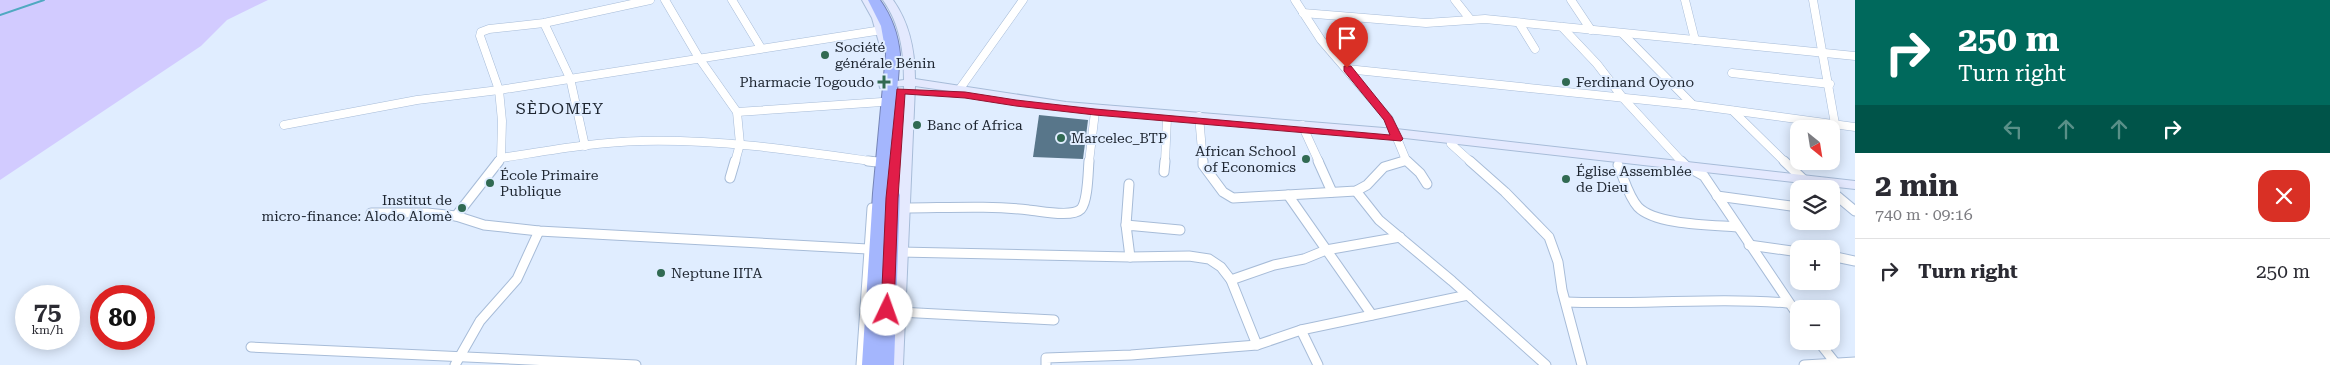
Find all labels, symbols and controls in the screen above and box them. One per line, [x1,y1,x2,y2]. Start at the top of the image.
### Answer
pin [1326,17,1368,68]
text: 250 m [1958,19,2059,60]
icon: right [1875,20,1940,85]
icon: arrive [1333,24,1361,52]
place label: Société générale Bénin [835,39,935,71]
marker: Société générale Bénin [819,49,831,61]
text: Turn right [1958,61,2066,86]
place label: Pharmacie Togoudo [739,74,874,90]
place label: Ferdinand Oyono [1576,74,1694,90]
marker: Pharmacie Togoudo [878,76,890,88]
marker: Ferdinand Oyono [1560,76,1572,88]
district label: SÈDOMEY [516,99,604,118]
icon: left [1999,115,2027,143]
icon: ahead [2052,115,2080,143]
icon: ahead [2105,115,2133,143]
icon: right [2158,115,2186,143]
place label: Banc of Africa [927,117,1023,133]
marker: Banc of Africa [911,119,923,131]
north arrow [1790,120,1840,170]
map controls [1790,120,1840,350]
place label: Marcelec_BTP [1071,130,1167,146]
marker: Marcelec_BTP [1055,132,1067,144]
place label: African School of Economics [1195,143,1297,175]
marker: African School of Economics [1300,153,1312,165]
place label: Église Assemblée de Dieu [1576,163,1692,195]
place label: École Primaire Publique [500,167,599,199]
text: 2 min [1875,168,1958,203]
button: close [2258,170,2310,222]
marker: Église Assemblée de Dieu [1560,173,1572,185]
marker: École Primaire Publique [484,177,496,189]
button: layers [1790,180,1840,230]
place label: Institut de micro-finance: Alodo Alomè [261,192,452,224]
marker: Institut de micro-finance: Alodo Alomè [456,202,468,214]
text: 740 m · 09:16 [1875,205,1973,224]
button: + [1790,240,1840,290]
icon: right [1875,257,1903,285]
text: Turn right [1918,260,2018,283]
text: 250 m [2256,260,2310,283]
place label: Neptune IITA [671,265,762,281]
marker: Neptune IITA [655,267,667,279]
position arrow [860,283,912,335]
speed limit sign: 80 [90,285,155,350]
text: 75 [33,297,62,326]
button: − [1790,300,1840,350]
text: km/h [31,323,64,337]

